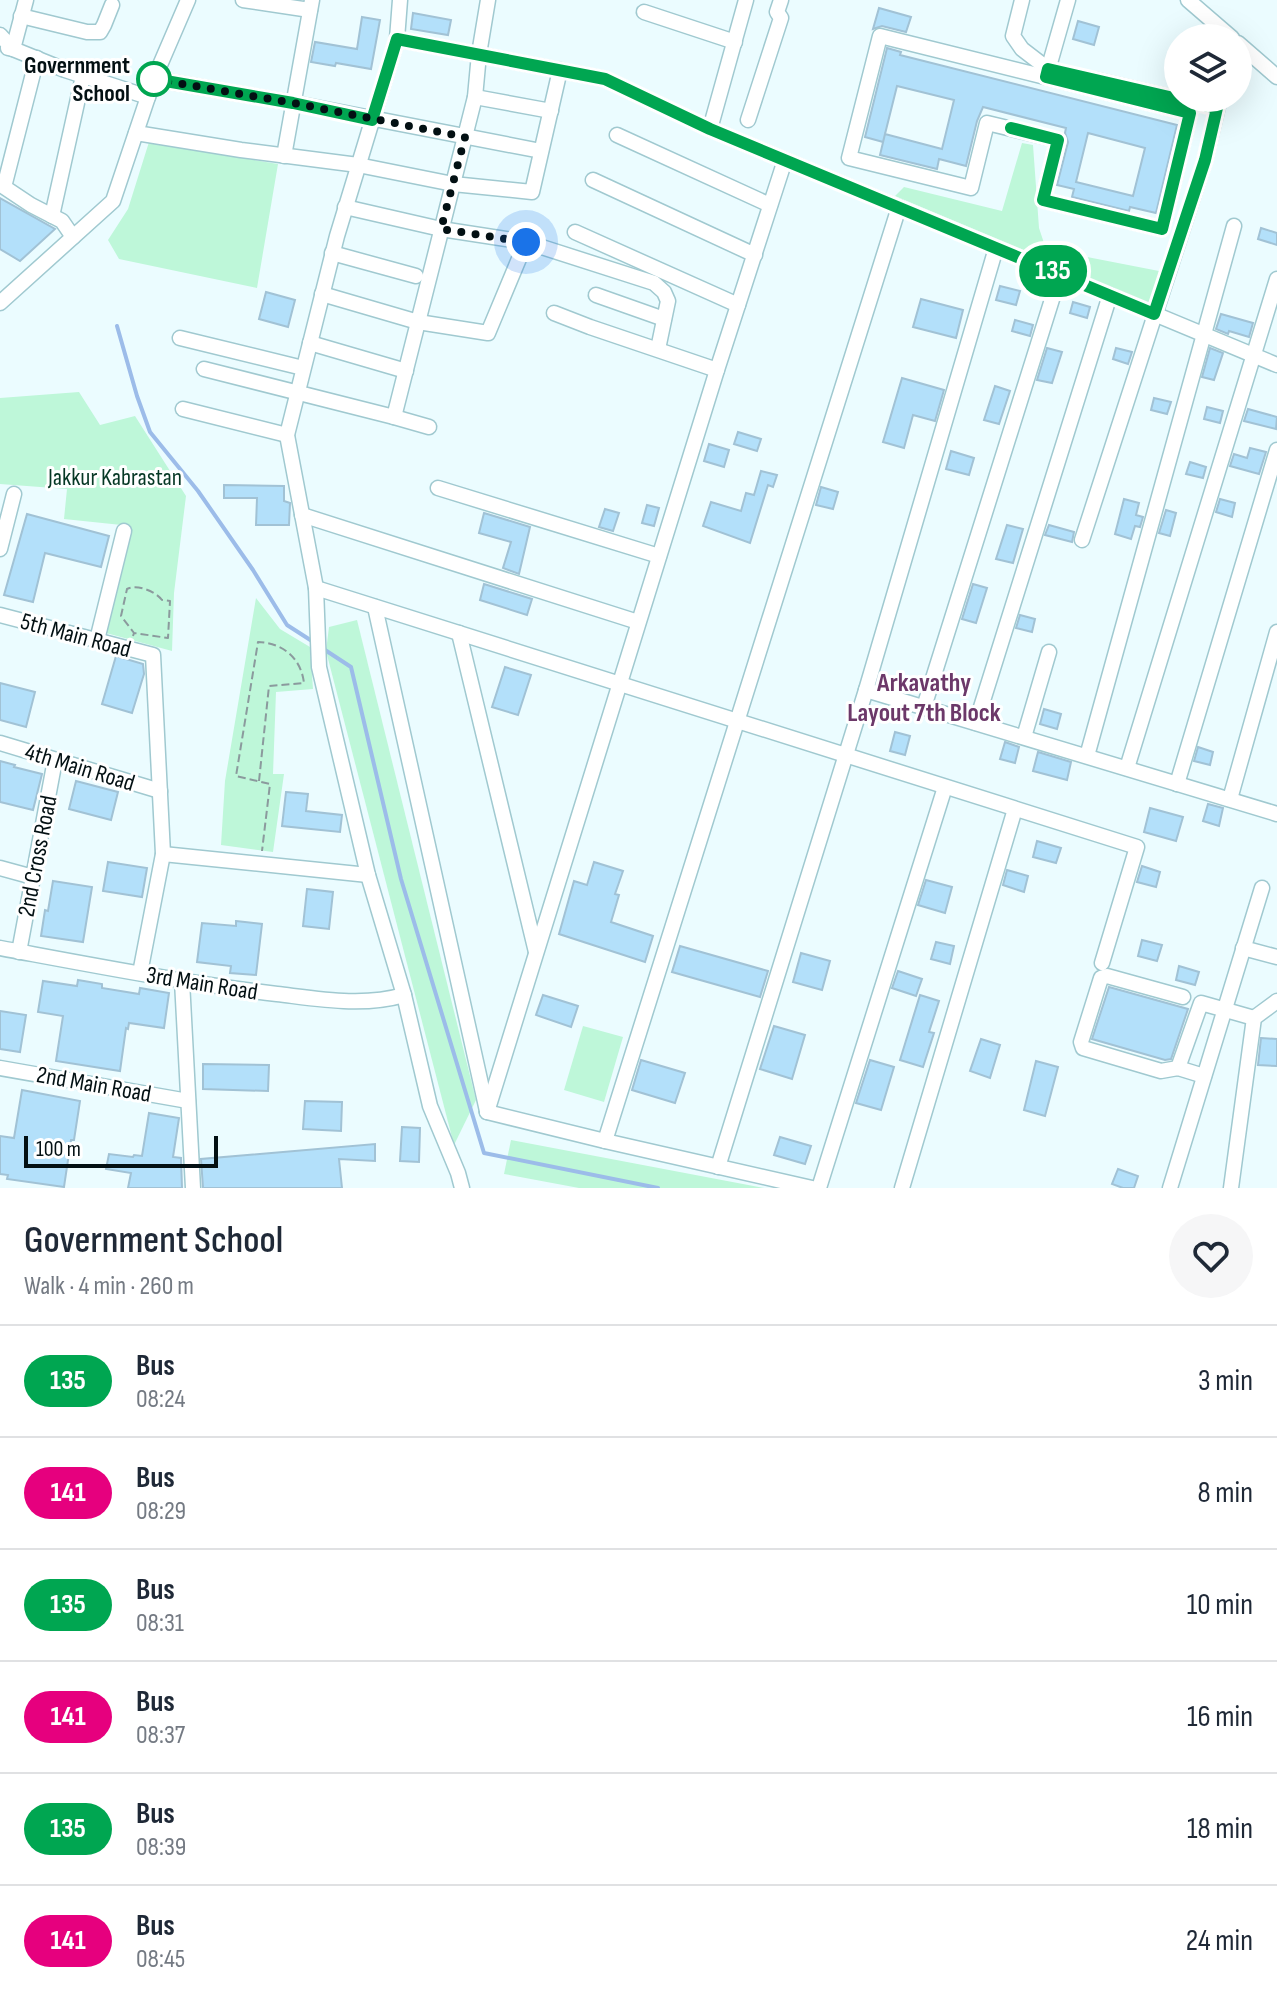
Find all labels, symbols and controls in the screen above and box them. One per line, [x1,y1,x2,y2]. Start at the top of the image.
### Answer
map controls [1164,24,1252,112]
button: layers [1164,24,1252,112]
place label: Government School [24,51,130,108]
marker: Government School [137,62,171,96]
your location [506,222,546,262]
line badge: 135 [1007,245,1099,297]
text: 135 [1035,254,1071,287]
park label: Jakkur Kabrastan [47,463,182,492]
street label: 5th Main Road [18,607,134,664]
district label: Arkavathy Layout 7th Block [847,668,1001,729]
street label: 4th Main Road [21,737,138,798]
street label: 2nd Cross Road [12,793,63,919]
street label: 3rd Main Road [144,960,260,1007]
street label: 2nd Main Road [34,1060,154,1109]
scale bar [24,1132,218,1168]
text: 100 m [36,1136,81,1163]
button: heart [1169,1214,1253,1298]
text: Government School [24,1218,283,1263]
text: Walk · 4 min · 260 m [24,1271,194,1302]
text: Bus [136,1348,175,1384]
text: 3 min [1198,1363,1253,1399]
text: 135 [50,1364,86,1397]
text: 08:24 [136,1384,185,1415]
text: Bus [136,1460,175,1496]
text: 8 min [1197,1475,1253,1511]
text: 141 [50,1476,86,1509]
text: 08:29 [136,1496,186,1527]
text: Bus [136,1572,175,1608]
text: 10 min [1187,1587,1253,1623]
text: 135 [50,1588,86,1621]
text: 08:31 [136,1608,184,1639]
text: Bus [136,1684,175,1720]
text: 16 min [1187,1699,1253,1735]
text: 141 [50,1700,86,1733]
text: 08:37 [136,1720,185,1751]
text: Bus [136,1796,175,1832]
text: 18 min [1187,1811,1253,1847]
text: 135 [50,1812,86,1845]
text: 08:39 [136,1832,186,1863]
text: Bus [136,1908,175,1944]
text: 24 min [1186,1923,1253,1959]
text: 141 [50,1924,86,1957]
text: 08:45 [136,1944,185,1975]

